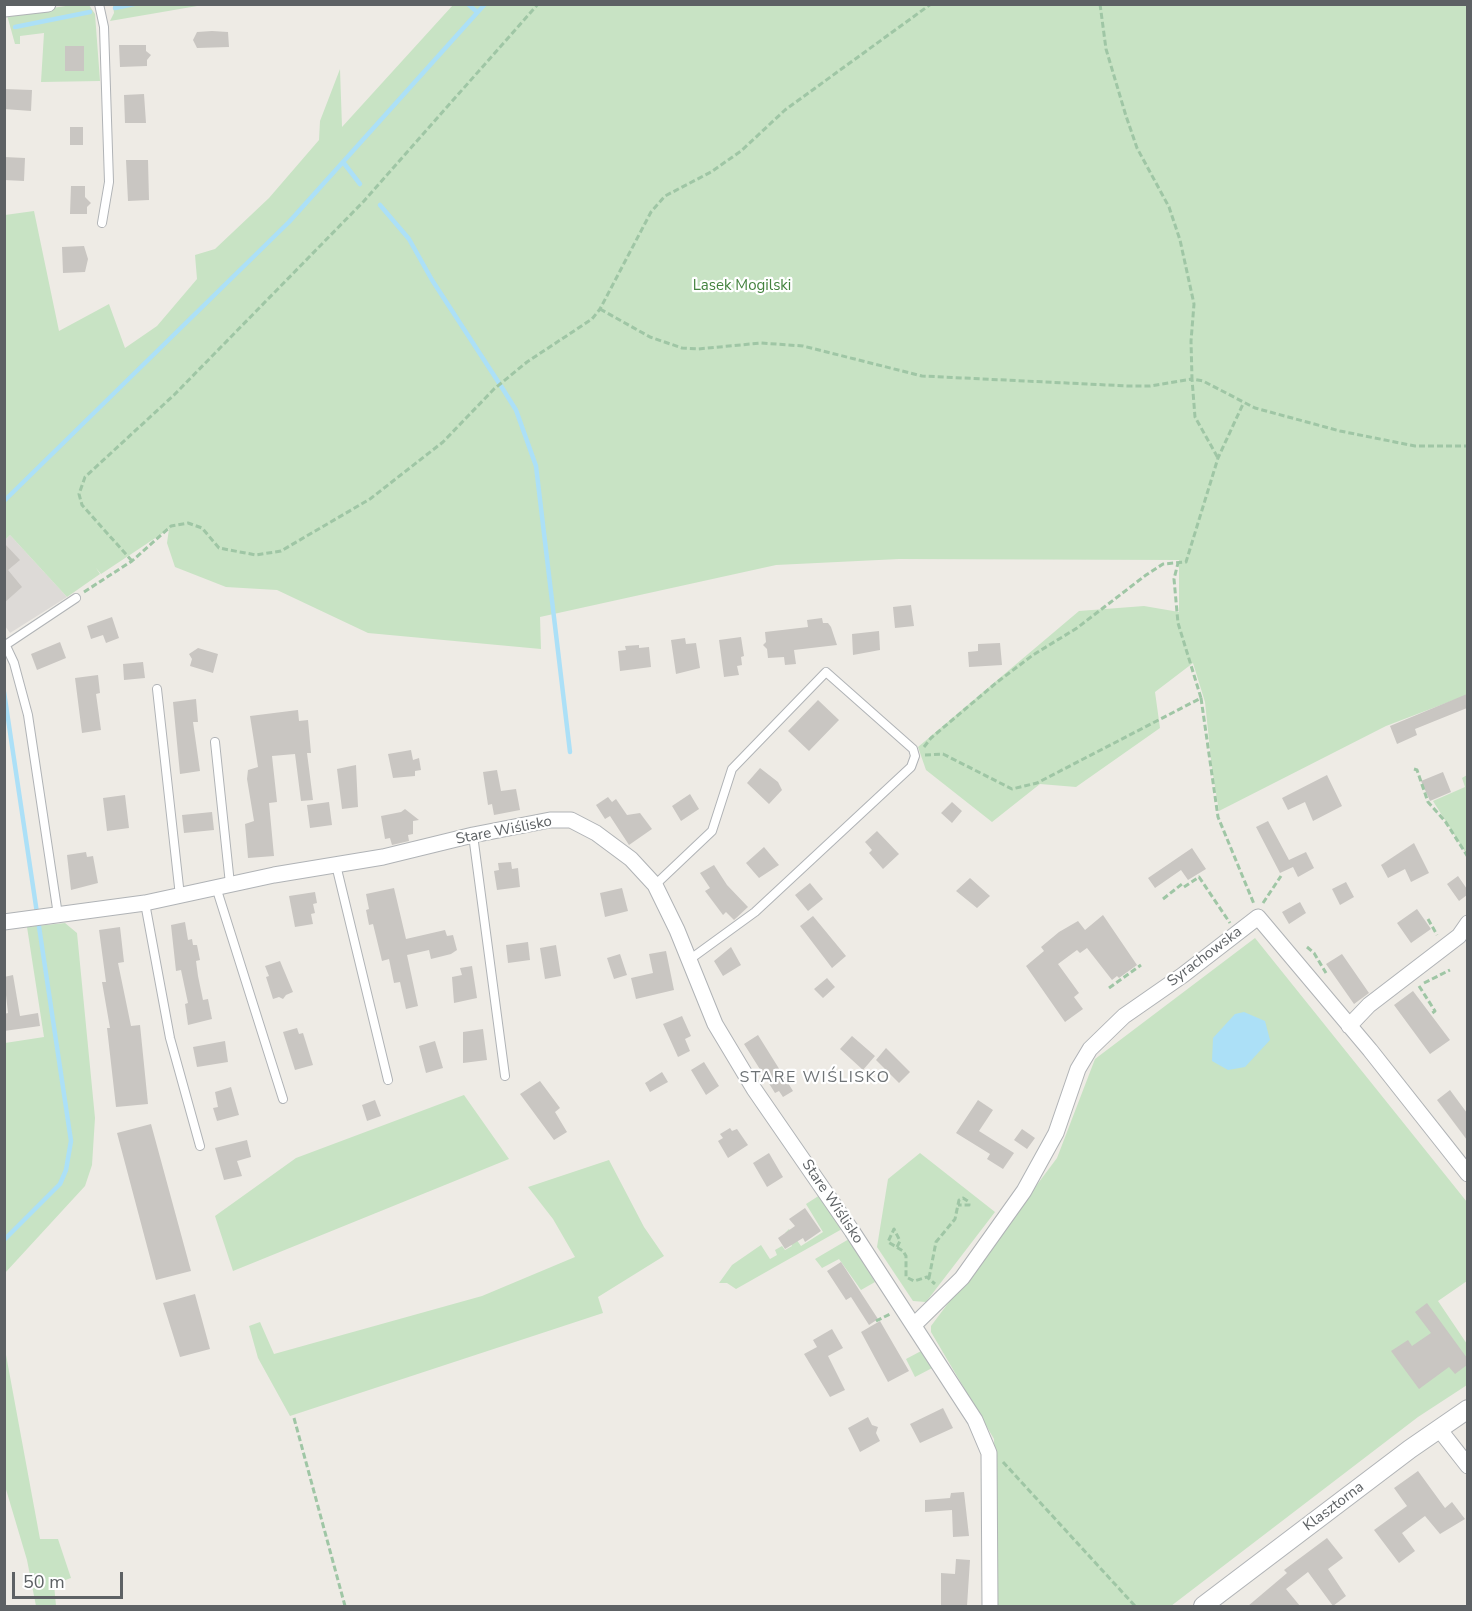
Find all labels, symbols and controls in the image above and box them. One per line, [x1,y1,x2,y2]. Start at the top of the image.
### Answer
park label: Lasek Mogilski [693,277,791,295]
street label: Stare Wiślisko [454,813,554,849]
street label: Syrachowska [1164,923,1246,991]
district label: STARE WIŚLISKO [740,1068,890,1088]
street label: Stare Wiślisko [797,1157,867,1247]
street label: Klasztorna [1300,1478,1368,1536]
scale bar [15,1560,126,1598]
text: 50 m [23,1570,65,1594]

